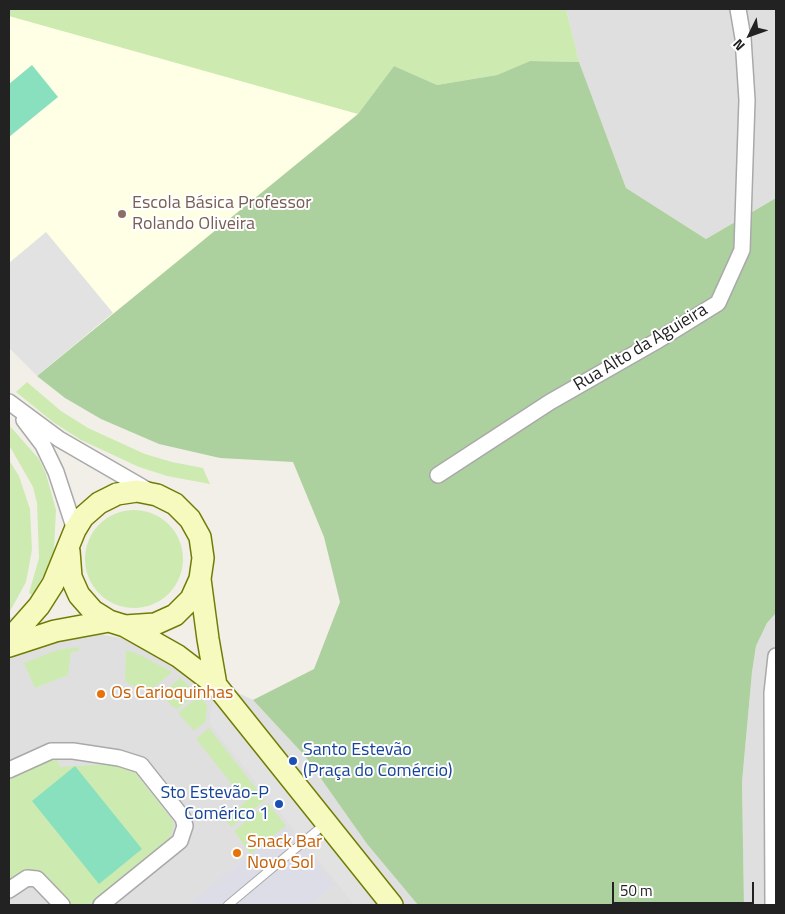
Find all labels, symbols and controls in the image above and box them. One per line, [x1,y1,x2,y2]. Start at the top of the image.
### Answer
north arrow [725,10,775,60]
text: N [727,35,750,56]
place label: Escola Básica Professor Rolando Oliveira [132,193,312,235]
marker: Escola Básica Professor Rolando Oliveira [116,208,128,220]
street label: Rua Alto da Aguieira [570,300,712,396]
place label: Os Carioquinhas [111,683,233,705]
marker: Os Carioquinhas [95,688,107,700]
place label: Santo Estevão (Praça do Comércio) [303,740,453,782]
marker: Santo Estevão (Praça do Comércio) [287,755,299,767]
place label: Sto Estevão-P Comérico 1 [160,783,269,826]
marker: Sto Estevão-P Comérico 1 [273,798,285,810]
place label: Snack Bar Novo Sol [247,832,322,874]
marker: Snack Bar Novo Sol [231,847,243,859]
scale bar [615,872,758,904]
text: 50 m [620,879,653,902]

